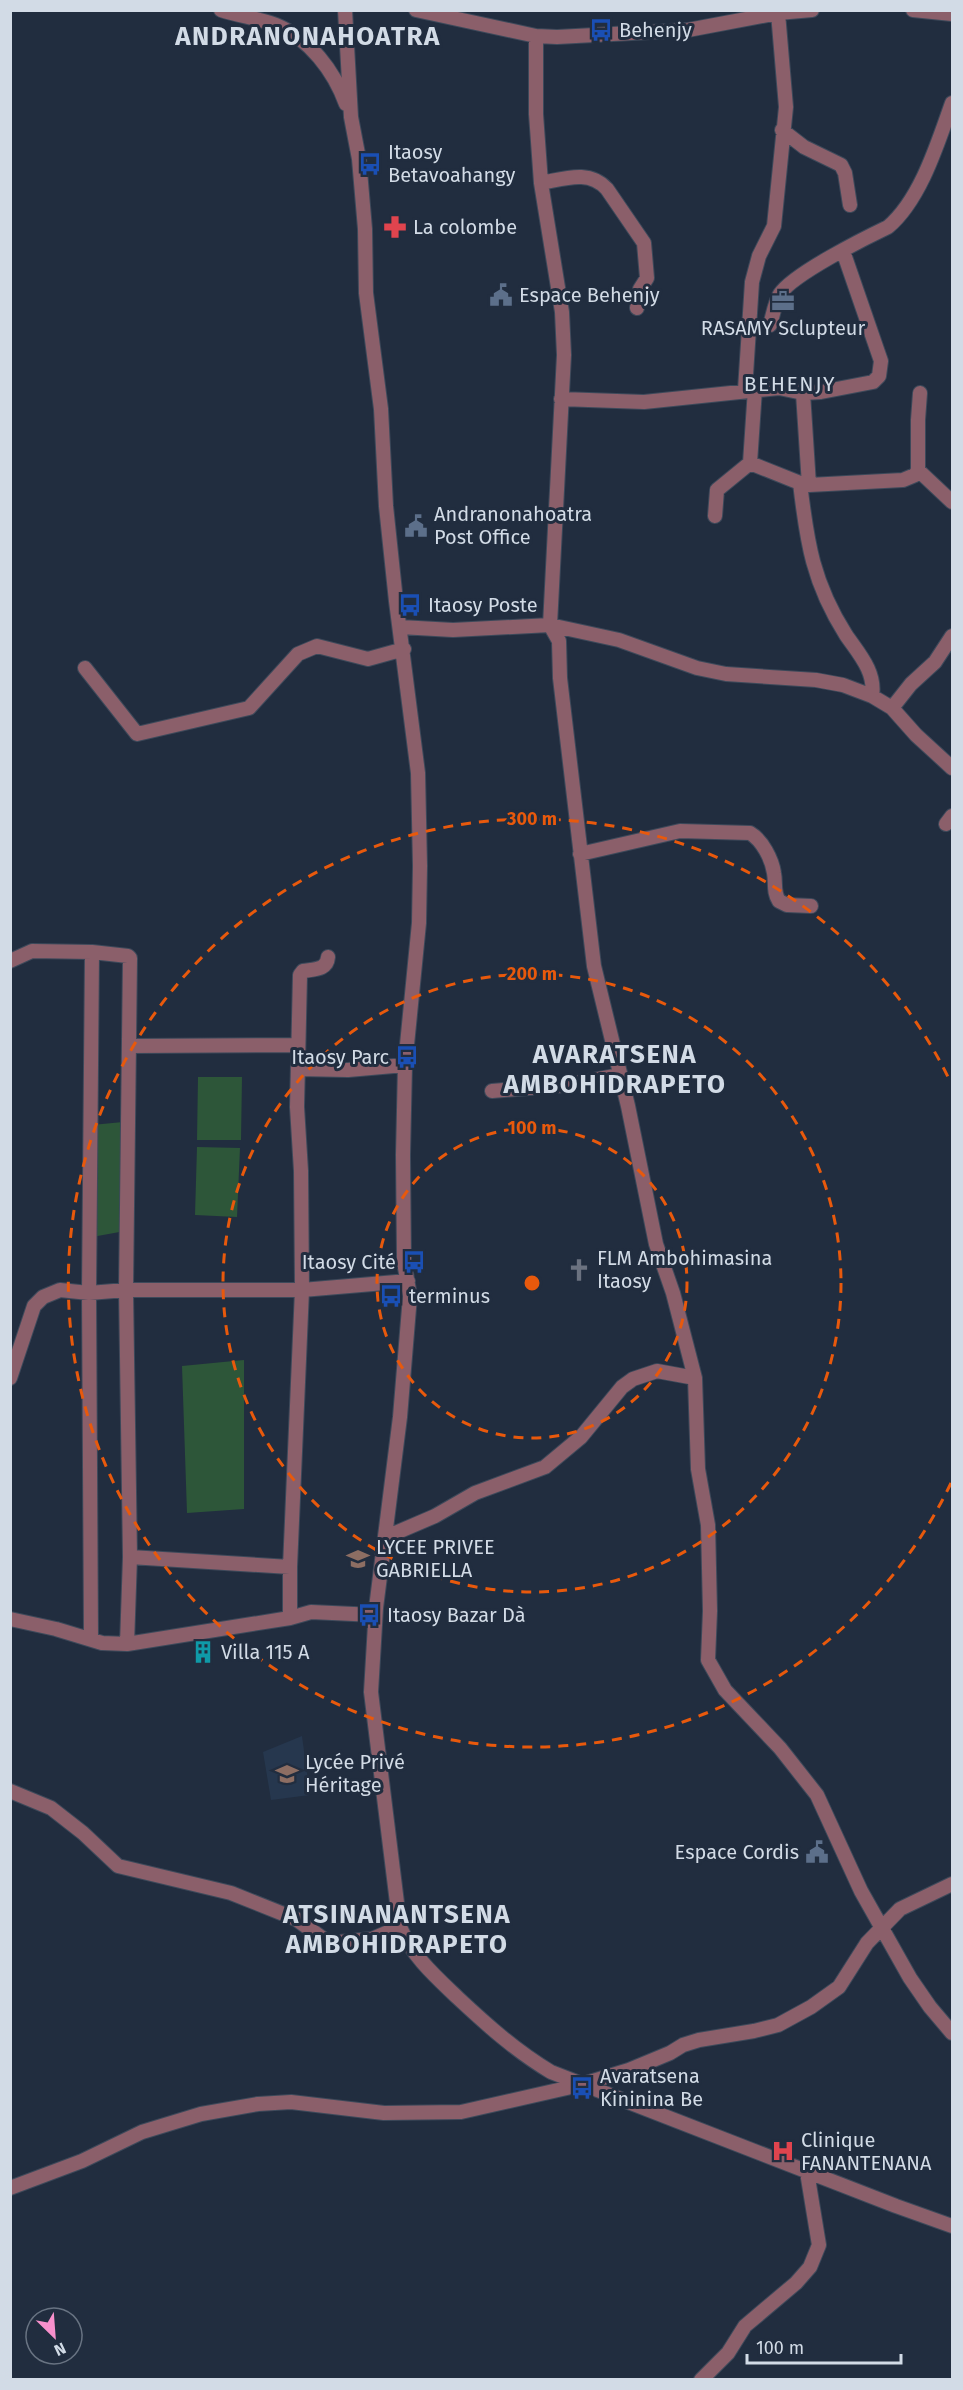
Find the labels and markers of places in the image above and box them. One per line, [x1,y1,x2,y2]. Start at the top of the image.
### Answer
bus stop icon: Behenjy [588,17,614,43]
place label: Behenjy [619,18,692,42]
place label: Itaosy Betavoahangy [388,140,516,187]
bus stop icon: Itaosy Betavoahangy [357,151,383,177]
pharmacy icon: La colombe [382,214,408,240]
place label: La colombe [413,215,517,239]
public building icon: Espace Behenjy [488,282,514,308]
place label: Espace Behenjy [519,283,660,307]
office icon: RASAMY Sclupteur [770,288,796,314]
place label: RASAMY Sclupteur [701,316,865,340]
place label: Andranonahoatra Post Office [434,502,592,549]
public building icon: Andranonahoatra Post Office [403,513,429,539]
bus stop icon: Itaosy Poste [397,592,423,618]
place label: Itaosy Poste [428,593,538,617]
bus stop icon: Itaosy Parc [394,1044,420,1070]
place label: Itaosy Parc [291,1045,389,1069]
place label: FLM Ambohimasina Itaosy [597,1246,772,1293]
bus stop icon: Itaosy Cité [401,1249,427,1275]
place label: Itaosy Cité [302,1250,396,1274]
church icon: FLM Ambohimasina Itaosy [566,1257,592,1283]
centre of rings [522,1273,542,1293]
bus stop icon: terminus [378,1283,404,1309]
place label: terminus [409,1284,490,1308]
place label: LYCEE PRIVEE GABRIELLA [376,1535,495,1582]
school or university icon: LYCEE PRIVEE GABRIELLA [345,1546,371,1572]
bus stop icon: Itaosy Bazar Dà [356,1602,382,1628]
place label: Itaosy Bazar Dà [387,1603,526,1627]
building icon: Villa 115 A [190,1639,216,1665]
place label: Villa 115 A [221,1640,310,1664]
place label: Lycée Privé Héritage [305,1750,405,1797]
school or university icon: Lycée Privé Héritage [274,1761,300,1787]
public building icon: Espace Cordis [804,1839,830,1865]
place label: Espace Cordis [675,1840,799,1864]
place label: Avaratsena Kininina Be [600,2064,703,2111]
bus stop icon: Avaratsena Kininina Be [569,2075,595,2101]
place label: Clinique FANANTENANA [801,2128,932,2175]
hospital icon: Clinique FANANTENANA [770,2138,796,2164]

